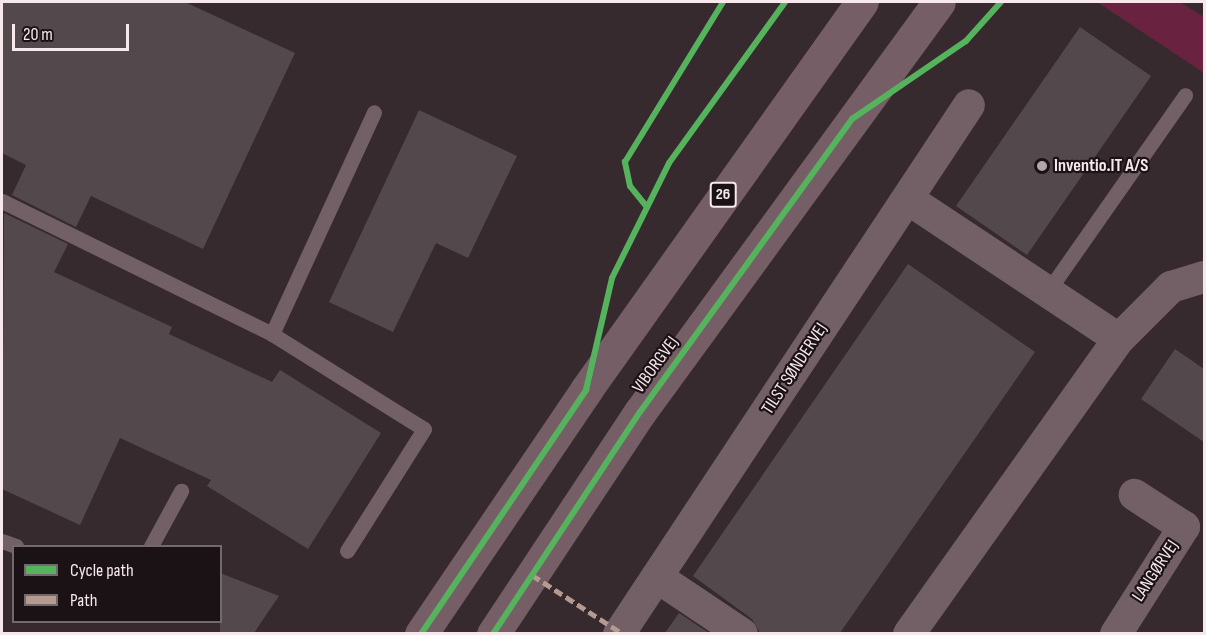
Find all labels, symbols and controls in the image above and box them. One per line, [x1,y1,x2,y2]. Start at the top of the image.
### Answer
scale bar [15,12,132,50]
text: 20 m [23,24,53,45]
place label: Inventio.IT A/S [1054,155,1148,177]
marker: Inventio.IT A/S [1035,159,1049,173]
road number: 26 [710,182,736,208]
street label: TILST SØNDERVEJ [757,319,833,419]
street label: VIBORGVEJ [628,332,684,398]
street label: LANGØRVEJ [1128,536,1184,606]
legend [12,545,222,623]
text: Cycle path [70,560,134,581]
text: Path [70,590,98,611]

